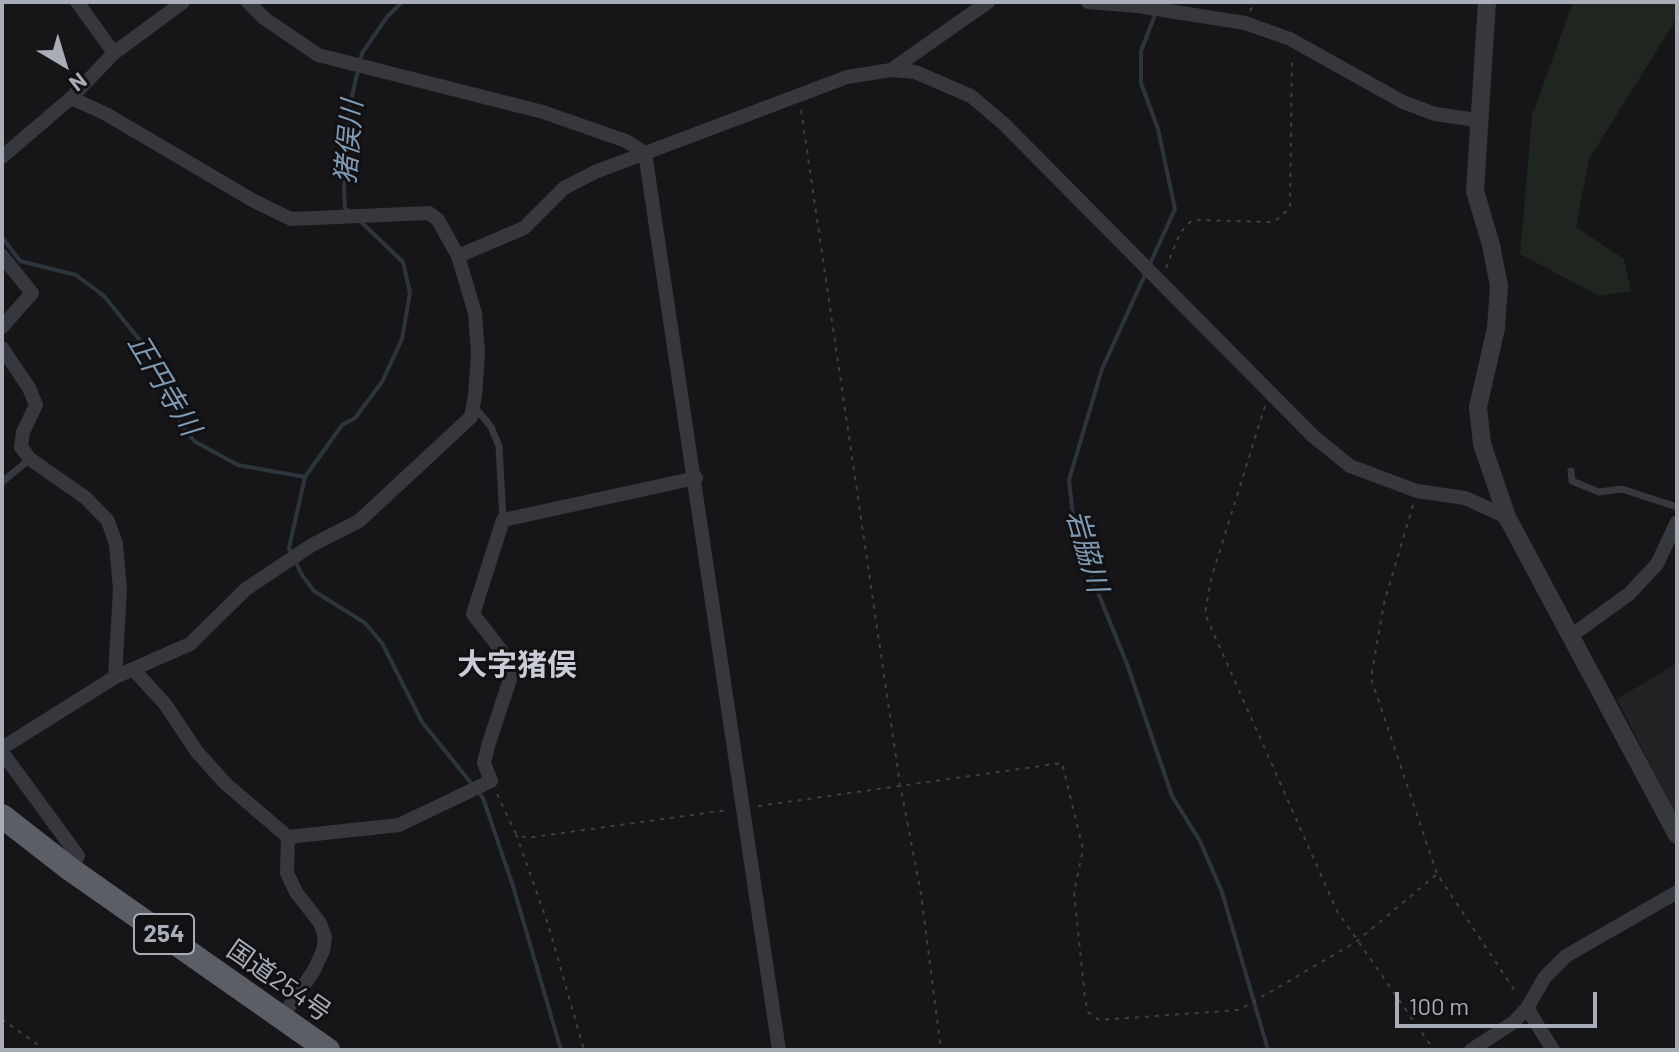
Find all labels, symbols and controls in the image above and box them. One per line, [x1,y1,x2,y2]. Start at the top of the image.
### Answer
north arrow [24,24,104,104]
text: N [65,68,93,98]
water label: 猪俣川 [329,99,369,185]
water label: 正円寺川 [121,328,207,442]
water label: 岩脇川 [1059,506,1115,596]
district label: 大字猪俣 [457,647,577,683]
road number: 254 [134,914,194,954]
street label: 国道254号 [221,934,337,1028]
scale bar [1399,976,1601,1026]
text: 100 m [1409,991,1469,1020]

